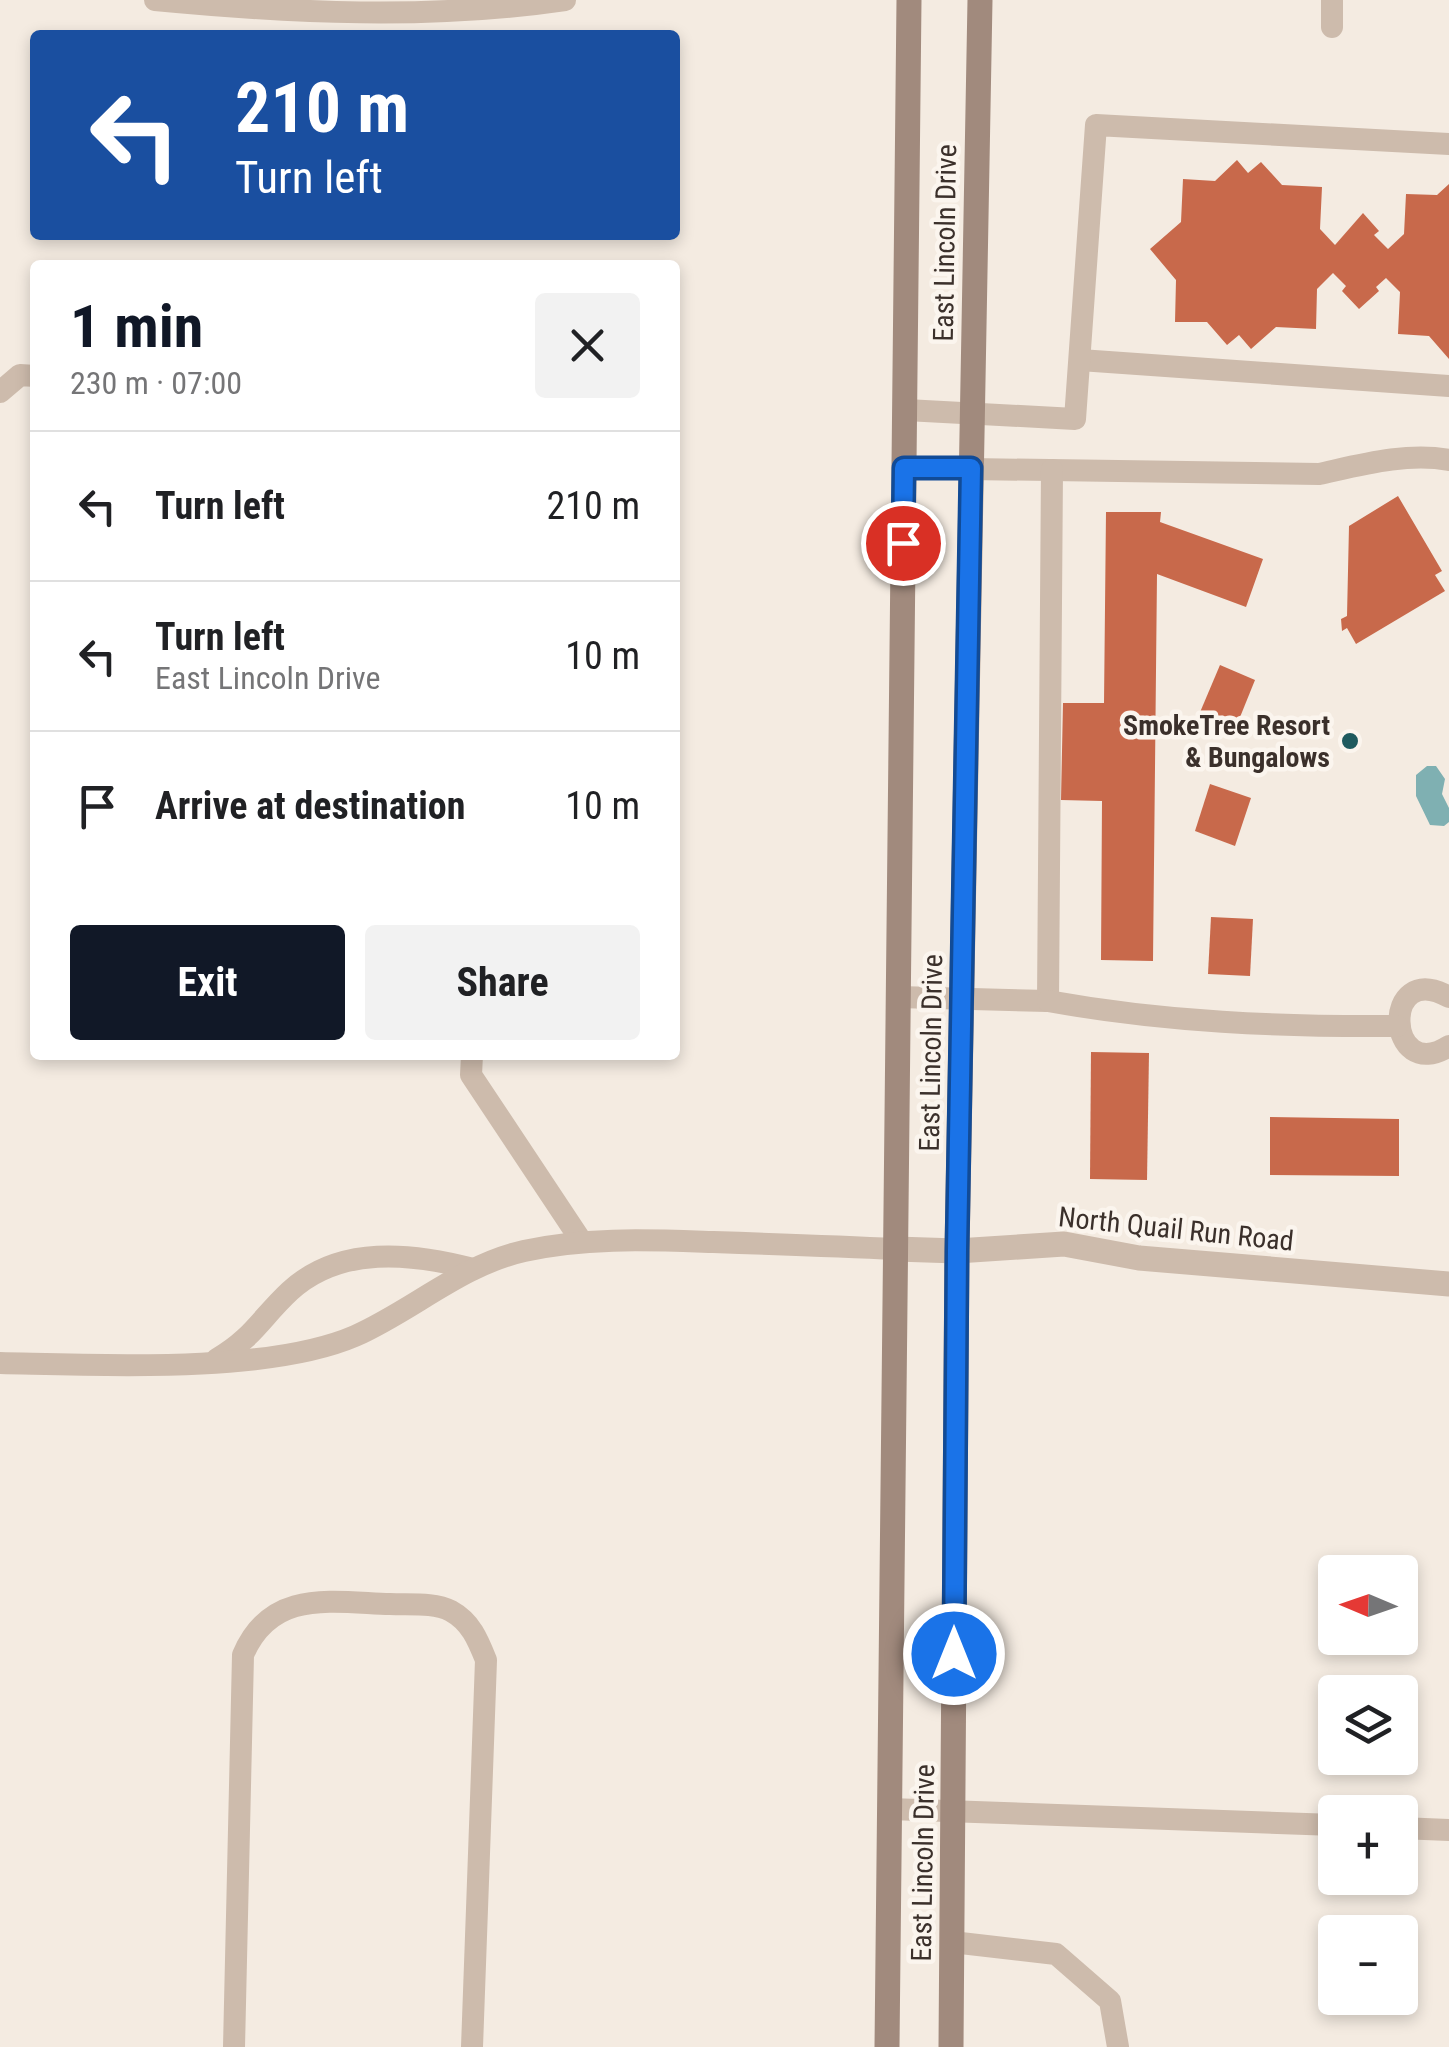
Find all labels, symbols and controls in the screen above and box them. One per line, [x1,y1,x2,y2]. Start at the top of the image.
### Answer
text: 210 m [235,67,409,149]
icon: left [70,70,200,200]
street label: East Lincoln Drive [927,144,963,342]
text: Turn left [235,151,383,204]
text: 1 min [70,291,203,362]
button: close [535,293,640,398]
text: 230 m · 07:00 [70,364,242,402]
icon: left [70,479,125,534]
text: Turn left [155,484,285,528]
text: 210 m [546,484,640,528]
pin [861,501,946,586]
icon: arrive [876,516,931,571]
text: Turn left [155,615,285,659]
icon: left [70,629,125,684]
text: 10 m [565,634,640,678]
text: East Lincoln Drive [155,659,381,697]
place label: SmokeTree Resort & Bungalows [1123,709,1330,774]
marker: SmokeTree Resort & Bungalows [1339,730,1361,752]
icon: arrive [70,779,125,834]
text: Arrive at destination [155,784,465,828]
text: 10 m [565,784,640,828]
button: Exit [70,925,345,1040]
button: Share [365,925,640,1040]
street label: East Lincoln Drive [913,954,949,1152]
street label: North Quail Run Road [1057,1200,1295,1258]
north arrow [1318,1555,1418,1655]
map controls [1318,1555,1418,2015]
position arrow [902,1602,1006,1706]
button: layers [1318,1675,1418,1775]
street label: East Lincoln Drive [905,1764,941,1962]
button: + [1318,1795,1418,1895]
button: − [1318,1915,1418,2015]

